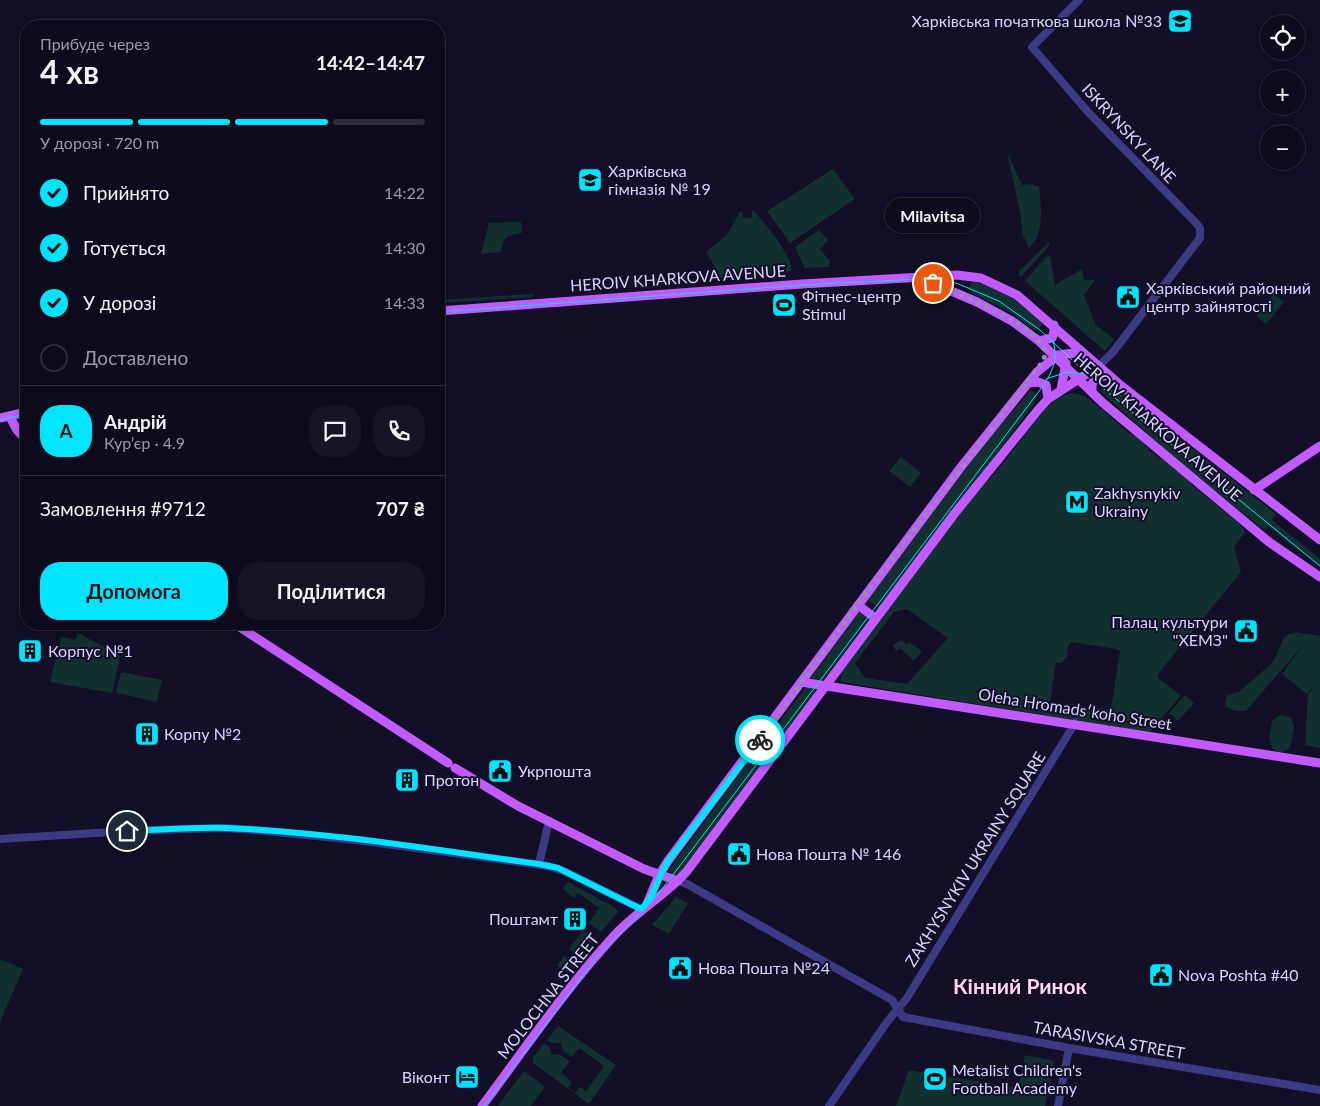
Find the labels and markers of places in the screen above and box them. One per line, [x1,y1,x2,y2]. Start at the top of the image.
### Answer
school or university icon: Харківська початкова школа №33 [1167,8,1193,34]
place label: Харківська початкова школа №33 [912,11,1162,30]
place label: Харківська гімназія № 19 [608,161,711,198]
school or university icon: Харківська гімназія № 19 [577,167,603,193]
callout: Milavitsa [886,198,980,233]
pin [912,262,954,304]
place label: Харківський районний центр зайнятості [1146,278,1311,315]
public building icon: Харківський районний центр зайнятості [1115,284,1141,310]
place label: Фітнес-центр Stimul [802,286,901,323]
sports icon: Фітнес-центр Stimul [771,292,797,318]
place label: Zakhysnykiv Ukrainy [1094,483,1181,520]
metro station icon: Zakhysnykiv Ukrainy [1064,489,1090,515]
place label: Палац культури "ХЕМЗ" [1111,612,1228,649]
public building icon: Палац культури "ХЕМЗ" [1233,618,1259,644]
building icon: Корпус №1 [17,638,43,664]
place label: Корпус №1 [48,641,133,660]
building icon: Корпу №2 [134,721,160,747]
place label: Корпу №2 [164,724,241,743]
public building icon: Укрпошта [487,758,513,784]
place label: Укрпошта [518,761,591,780]
building icon: Протон [394,767,420,793]
place label: Протон [424,770,479,789]
pin [106,810,148,852]
public building icon: Нова Пошта № 146 [726,841,752,867]
place label: Нова Пошта № 146 [756,844,901,863]
building icon: Поштамт [562,906,588,932]
place label: Поштамт [489,909,558,928]
public building icon: Нова Пошта №24 [667,955,693,981]
place label: Нова Пошта №24 [698,958,830,977]
public building icon: Nova Poshta #40 [1148,962,1174,988]
place label: Nova Poshta #40 [1178,965,1299,984]
place label: Metalist Children's Football Academy [952,1060,1082,1097]
hotel icon: Віконт [454,1064,480,1090]
sports icon: Metalist Children's Football Academy [922,1066,948,1092]
place label: Віконт [402,1067,450,1086]

